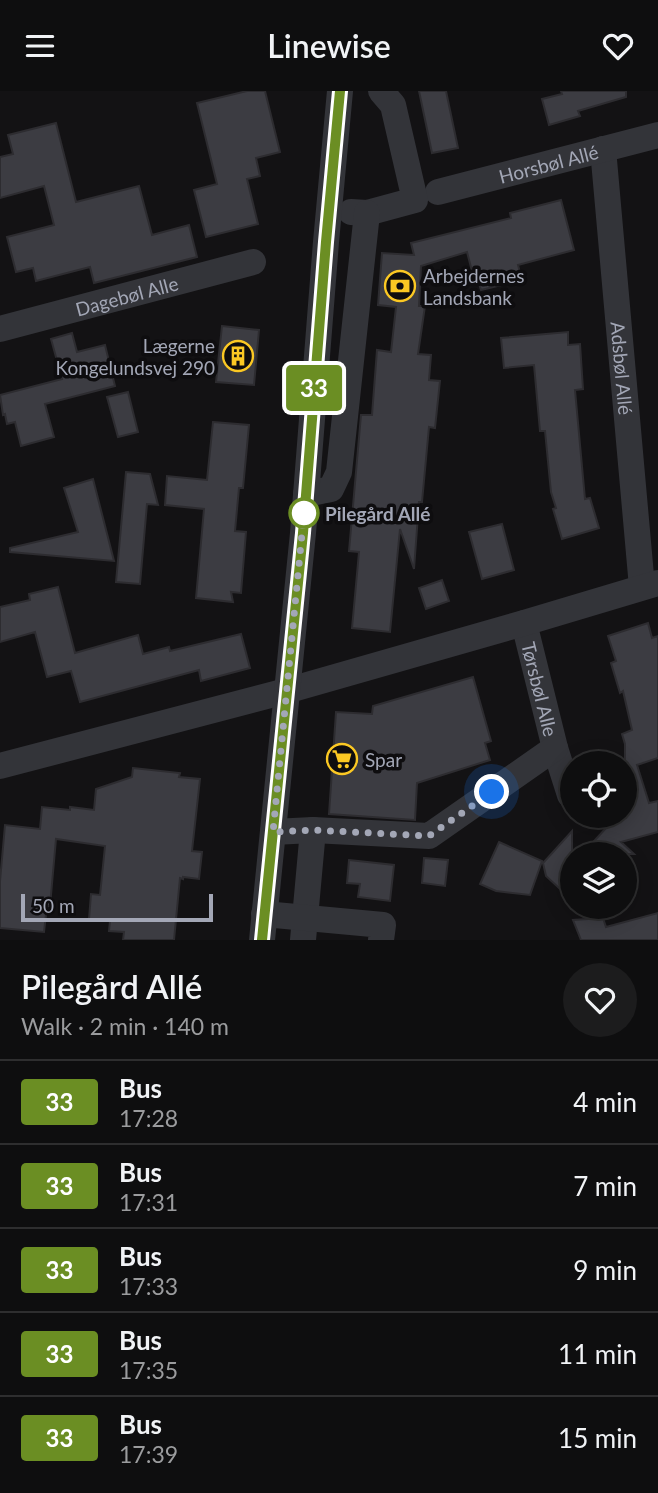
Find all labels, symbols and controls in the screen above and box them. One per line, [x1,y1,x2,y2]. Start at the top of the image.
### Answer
text: Linewise [267,26,391,65]
icon: menu [21,27,59,65]
icon: heart [599,27,637,65]
street label: Horsbøl Allé [496,139,601,187]
place label: Arbejdernes Landsbank [423,264,524,309]
bank icon: Arbejdernes Landsbank [383,269,417,303]
street label: Dagebøl Alle [73,271,181,320]
street label: Adsbøl Allé [607,321,638,416]
place label: Lægerne Kongelundsvej 290 [56,334,215,379]
building icon: Lægerne Kongelundsvej 290 [221,339,255,373]
line badge: 33 [282,365,346,411]
text: 33 [300,373,328,402]
marker: Pilegård Allé [289,498,319,528]
place label: Pilegård Allé [325,502,430,525]
street label: Tørsbøl Alle [518,639,563,739]
supermarket icon: Spar [325,742,359,776]
place label: Spar [365,748,402,771]
map controls [560,751,637,919]
button: locate [560,751,637,828]
your location [474,774,509,809]
button: layers [560,842,637,919]
scale bar [21,891,214,923]
text: 50 m [32,894,75,917]
button: heart [563,963,637,1037]
text: Pilegård Allé [21,966,202,1006]
text: Walk · 2 min · 140 m [21,1012,229,1040]
text: Bus [119,1072,162,1104]
text: 4 min [573,1086,637,1118]
text: 33 [46,1087,73,1116]
text: 17:28 [119,1104,178,1132]
text: Bus [119,1156,162,1188]
text: 7 min [573,1170,637,1202]
text: 33 [46,1171,73,1200]
text: 17:31 [119,1188,178,1216]
text: Bus [119,1240,162,1272]
text: 9 min [573,1254,637,1286]
text: 33 [46,1255,73,1284]
text: 17:33 [119,1272,178,1300]
text: Bus [119,1324,162,1356]
text: 11 min [558,1338,637,1370]
text: 33 [46,1339,73,1368]
text: 17:35 [119,1356,178,1384]
text: Bus [119,1408,162,1440]
text: 15 min [558,1422,637,1454]
text: 33 [46,1423,73,1452]
text: 17:39 [119,1440,178,1468]

